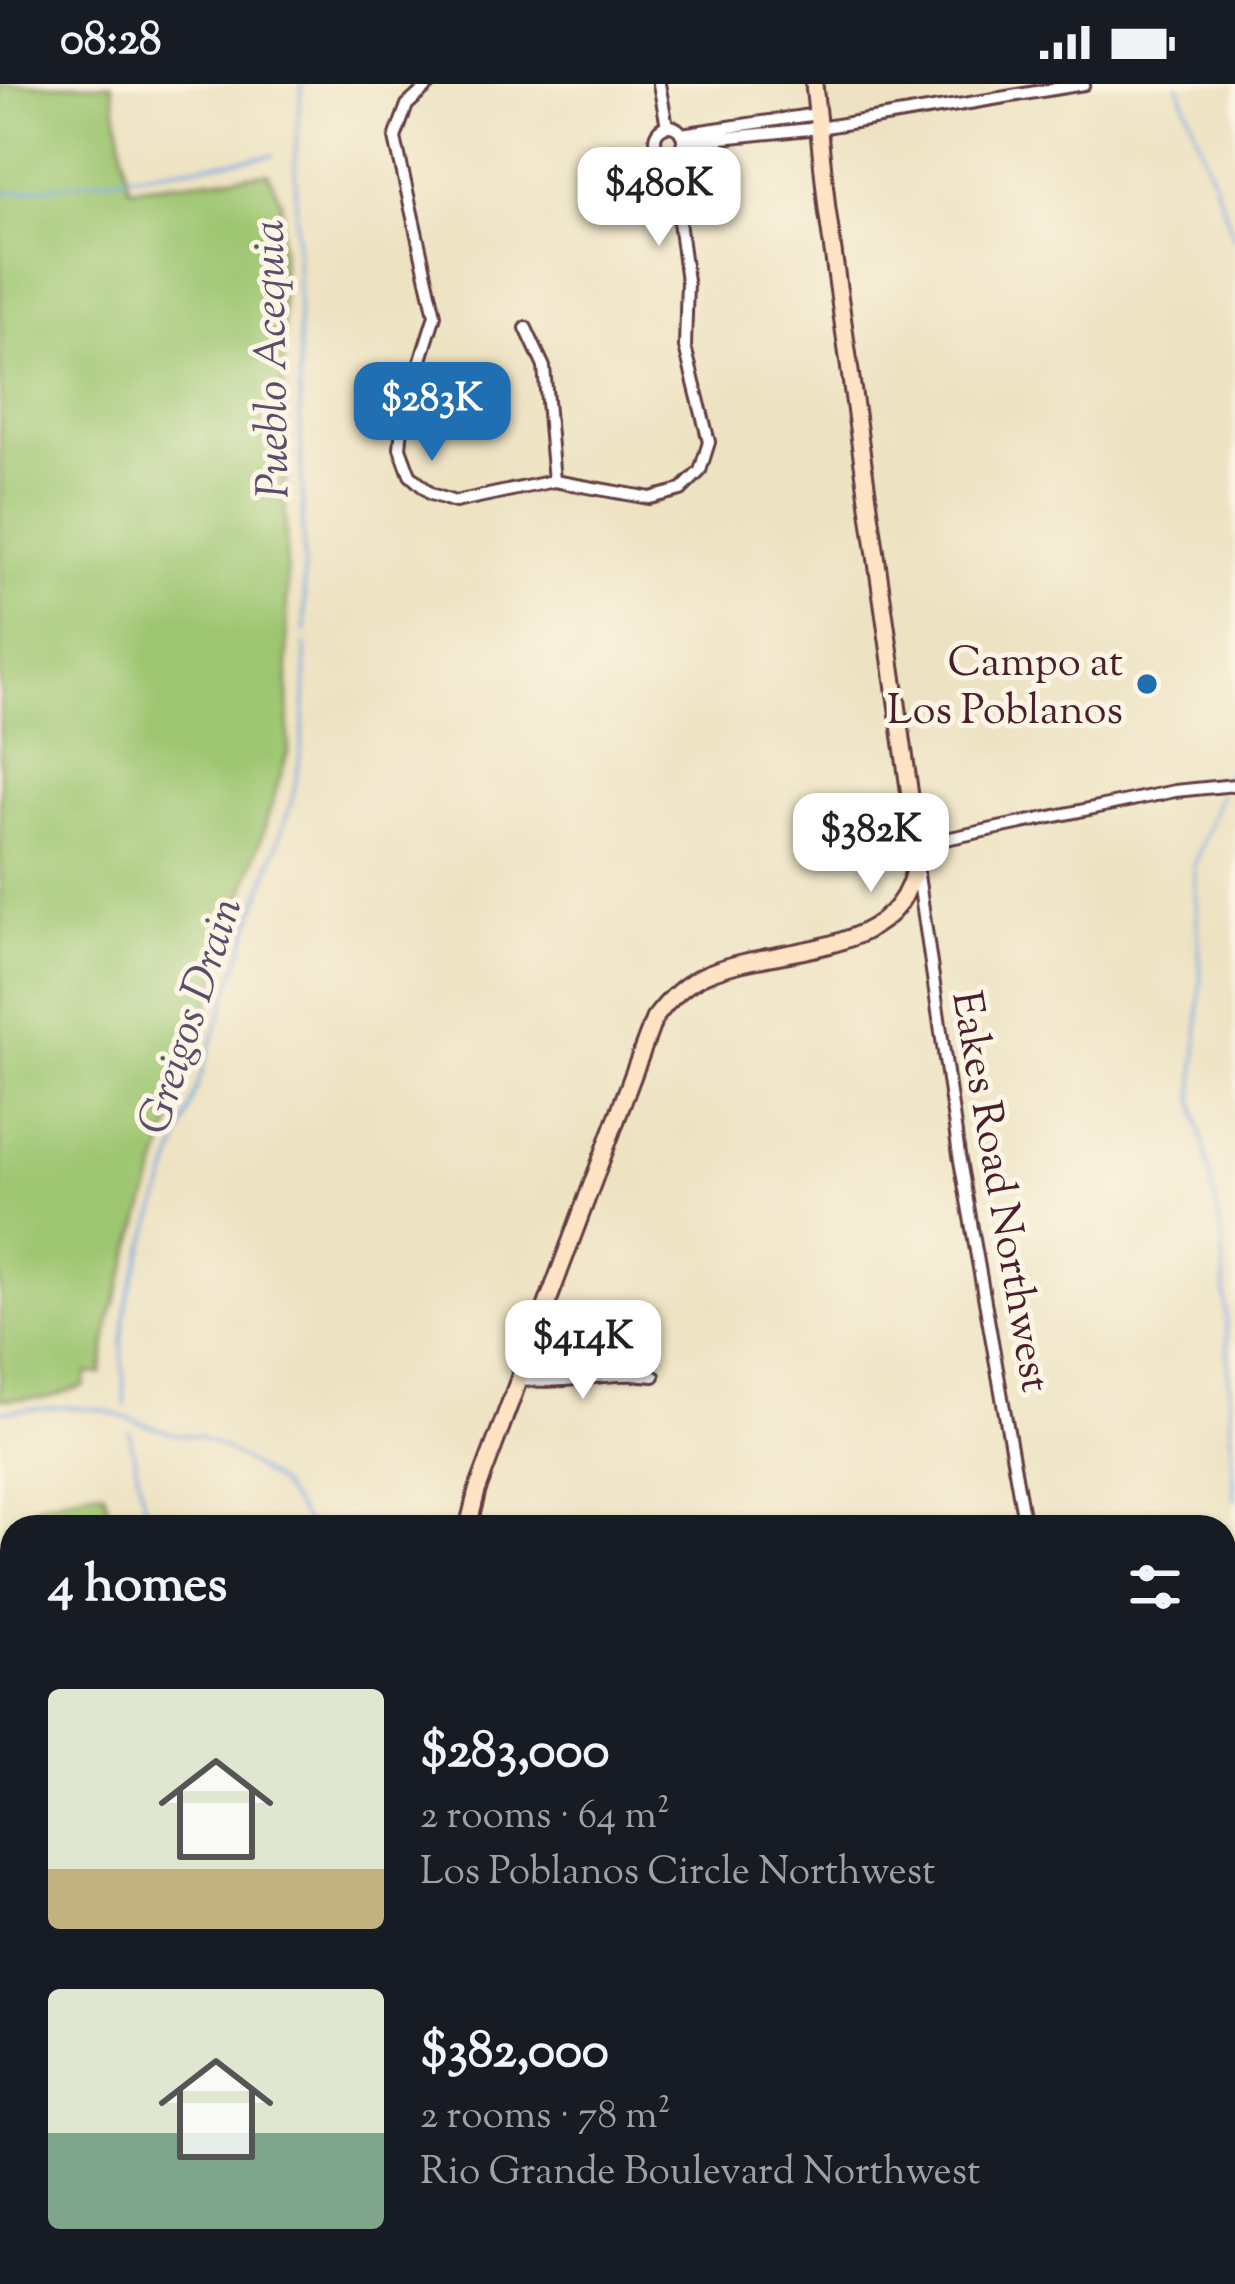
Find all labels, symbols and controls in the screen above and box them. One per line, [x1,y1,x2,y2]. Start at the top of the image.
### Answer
text: 08:28 [60,10,162,75]
pin: $480K [575,147,743,249]
text: $480K [605,158,713,214]
water label: Pueblo Acequia [240,219,309,499]
pin: $283K [348,362,516,464]
text: $283K [381,373,483,429]
place label: Campo at Los Poblanos [887,635,1123,743]
marker: Campo at Los Poblanos [1134,671,1160,697]
pin: $382K [787,793,955,895]
text: $382K [820,804,922,860]
water label: Greigos Drain [124,890,262,1144]
street label: Eakes Road Northwest [933,987,1063,1397]
pin: $414K [499,1300,667,1402]
text: $414K [532,1311,634,1367]
text: 4 homes [48,1551,227,1624]
icon: filters [1122,1554,1188,1620]
text: $283,000 [420,1717,609,1790]
icon: home [144,1737,288,1881]
text: 2 rooms · 64 m² [420,1790,670,1846]
text: Los Poblanos Circle Northwest [420,1846,935,1902]
text: $382,000 [420,2017,609,2090]
icon: home [144,2037,288,2181]
text: 2 rooms · 78 m² [420,2090,671,2146]
text: Rio Grande Boulevard Northwest [420,2146,980,2202]

